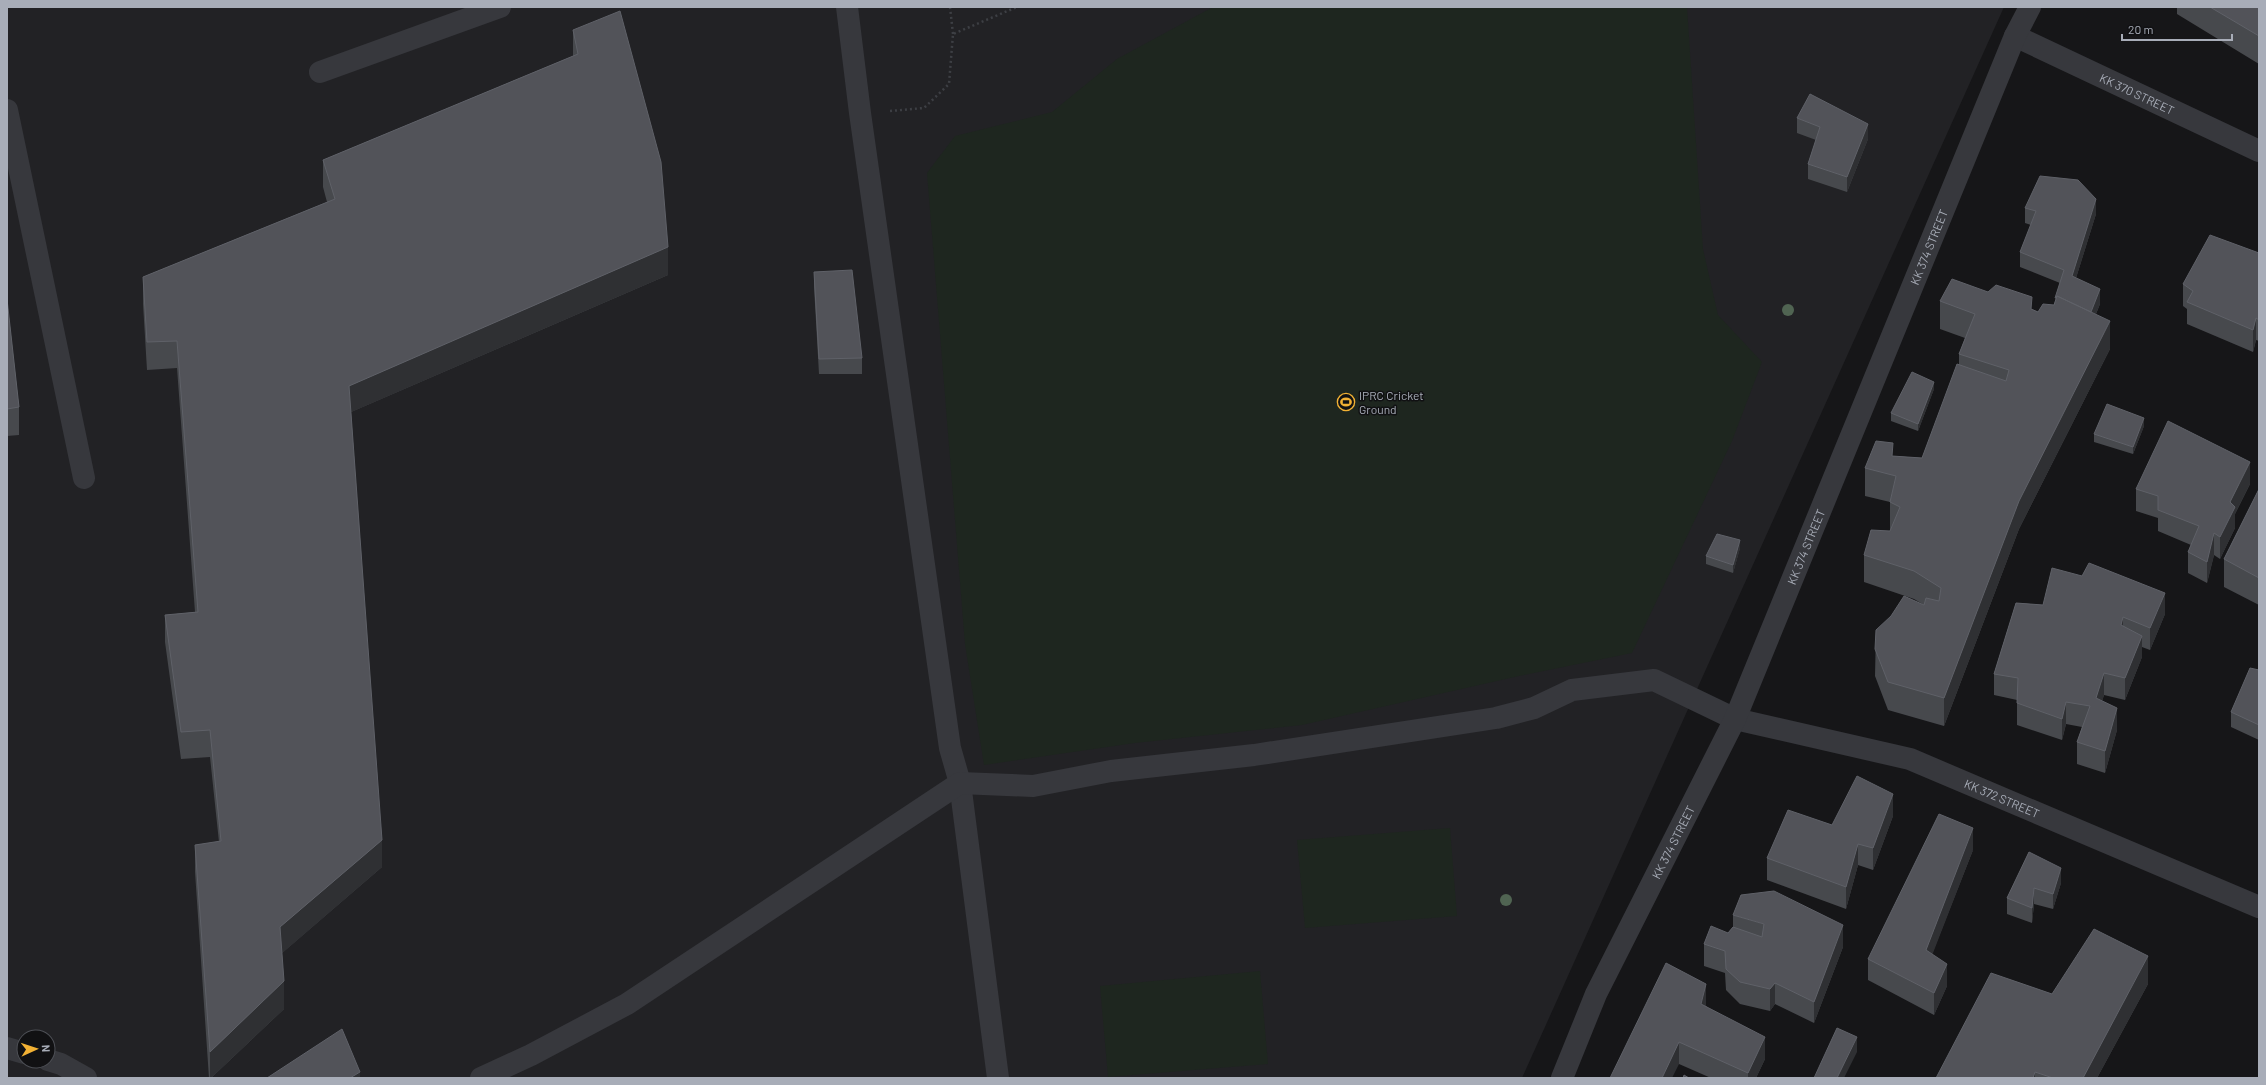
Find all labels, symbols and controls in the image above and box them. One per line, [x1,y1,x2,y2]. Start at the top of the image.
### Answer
scale bar [2122,16,2232,42]
text: 20 m [2128,22,2154,36]
street label: KK 370 STREET [2098,70,2177,117]
street label: KK 374 STREET [1907,207,1950,287]
place label: IPRC Cricket Ground [1359,388,1424,416]
sports icon: IPRC Cricket Ground [1336,392,1356,412]
street label: KK 374 STREET [1784,507,1827,586]
street label: KK 372 STREET [1962,776,2042,820]
street label: KK 374 STREET [1648,803,1697,881]
north arrow [16,1029,56,1069]
text: N [40,1044,53,1052]

